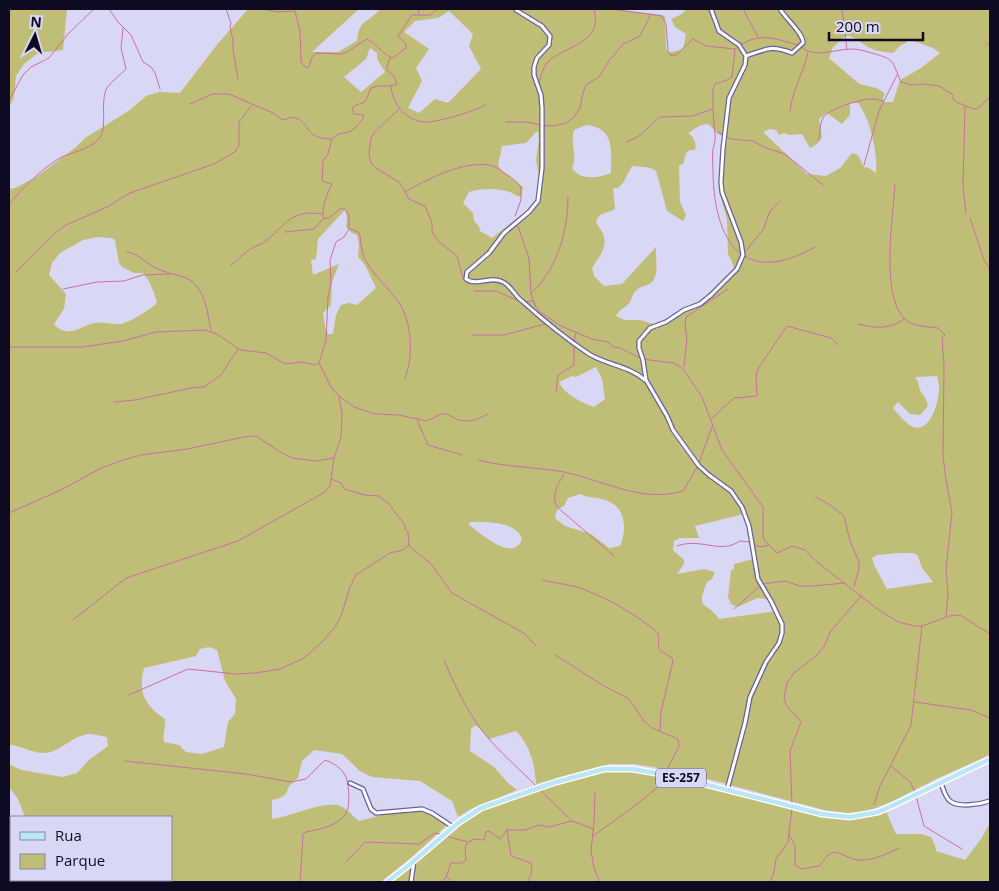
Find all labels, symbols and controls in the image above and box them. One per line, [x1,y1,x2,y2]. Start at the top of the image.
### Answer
north arrow [10,10,60,60]
scale bar [829,10,923,42]
text: N [30,12,43,32]
text: 200 m [836,16,880,36]
road number: ES-257 [656,768,706,788]
legend [10,816,172,881]
text: Rua [55,825,82,845]
text: Parque [55,850,105,870]

